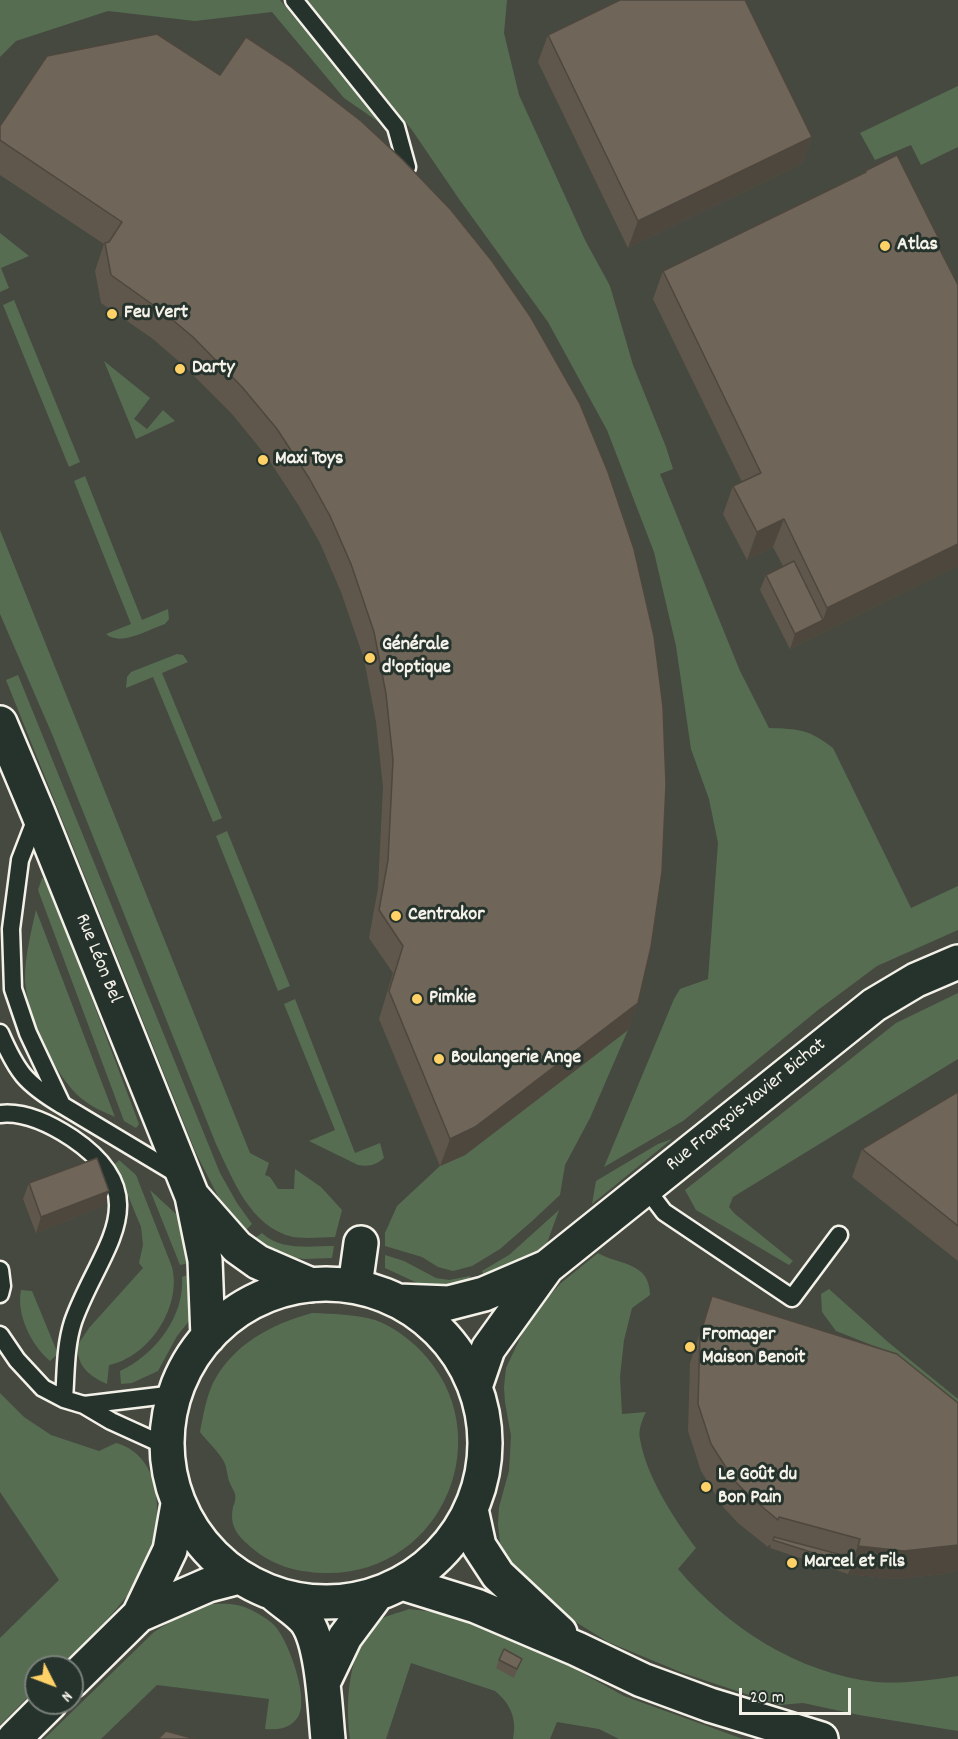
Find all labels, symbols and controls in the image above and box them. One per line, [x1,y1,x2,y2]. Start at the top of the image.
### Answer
place label: Atlas [897,234,938,258]
marker: Atlas [878,239,892,253]
place label: Feu Vert [124,302,188,326]
marker: Feu Vert [105,307,119,321]
place label: Darty [192,357,235,381]
marker: Darty [173,362,187,376]
place label: Maxi Toys [275,448,343,472]
marker: Maxi Toys [256,453,270,467]
place label: Générale d'optique [382,634,451,681]
marker: Générale d'optique [363,651,377,665]
place label: Centrakor [408,904,485,928]
marker: Centrakor [389,909,403,923]
street label: Rue Léon Bel [68,911,126,1007]
place label: Pimkie [429,987,476,1011]
marker: Pimkie [410,992,424,1006]
street label: Rue François-Xavier Bichat [662,1034,832,1178]
place label: Boulangerie Ange [451,1047,581,1071]
marker: Boulangerie Ange [432,1052,446,1066]
place label: Fromager Maison Benoit [702,1324,805,1371]
marker: Fromager Maison Benoit [683,1340,697,1354]
place label: Le Goût du Bon Pain [718,1464,797,1511]
marker: Le Goût du Bon Pain [699,1480,713,1494]
place label: Marcel et Fils [804,1551,905,1575]
marker: Marcel et Fils [785,1556,799,1570]
north arrow [24,1655,84,1715]
scale bar [742,1676,854,1714]
text: N [55,1685,77,1707]
text: 20 m [750,1686,784,1711]

